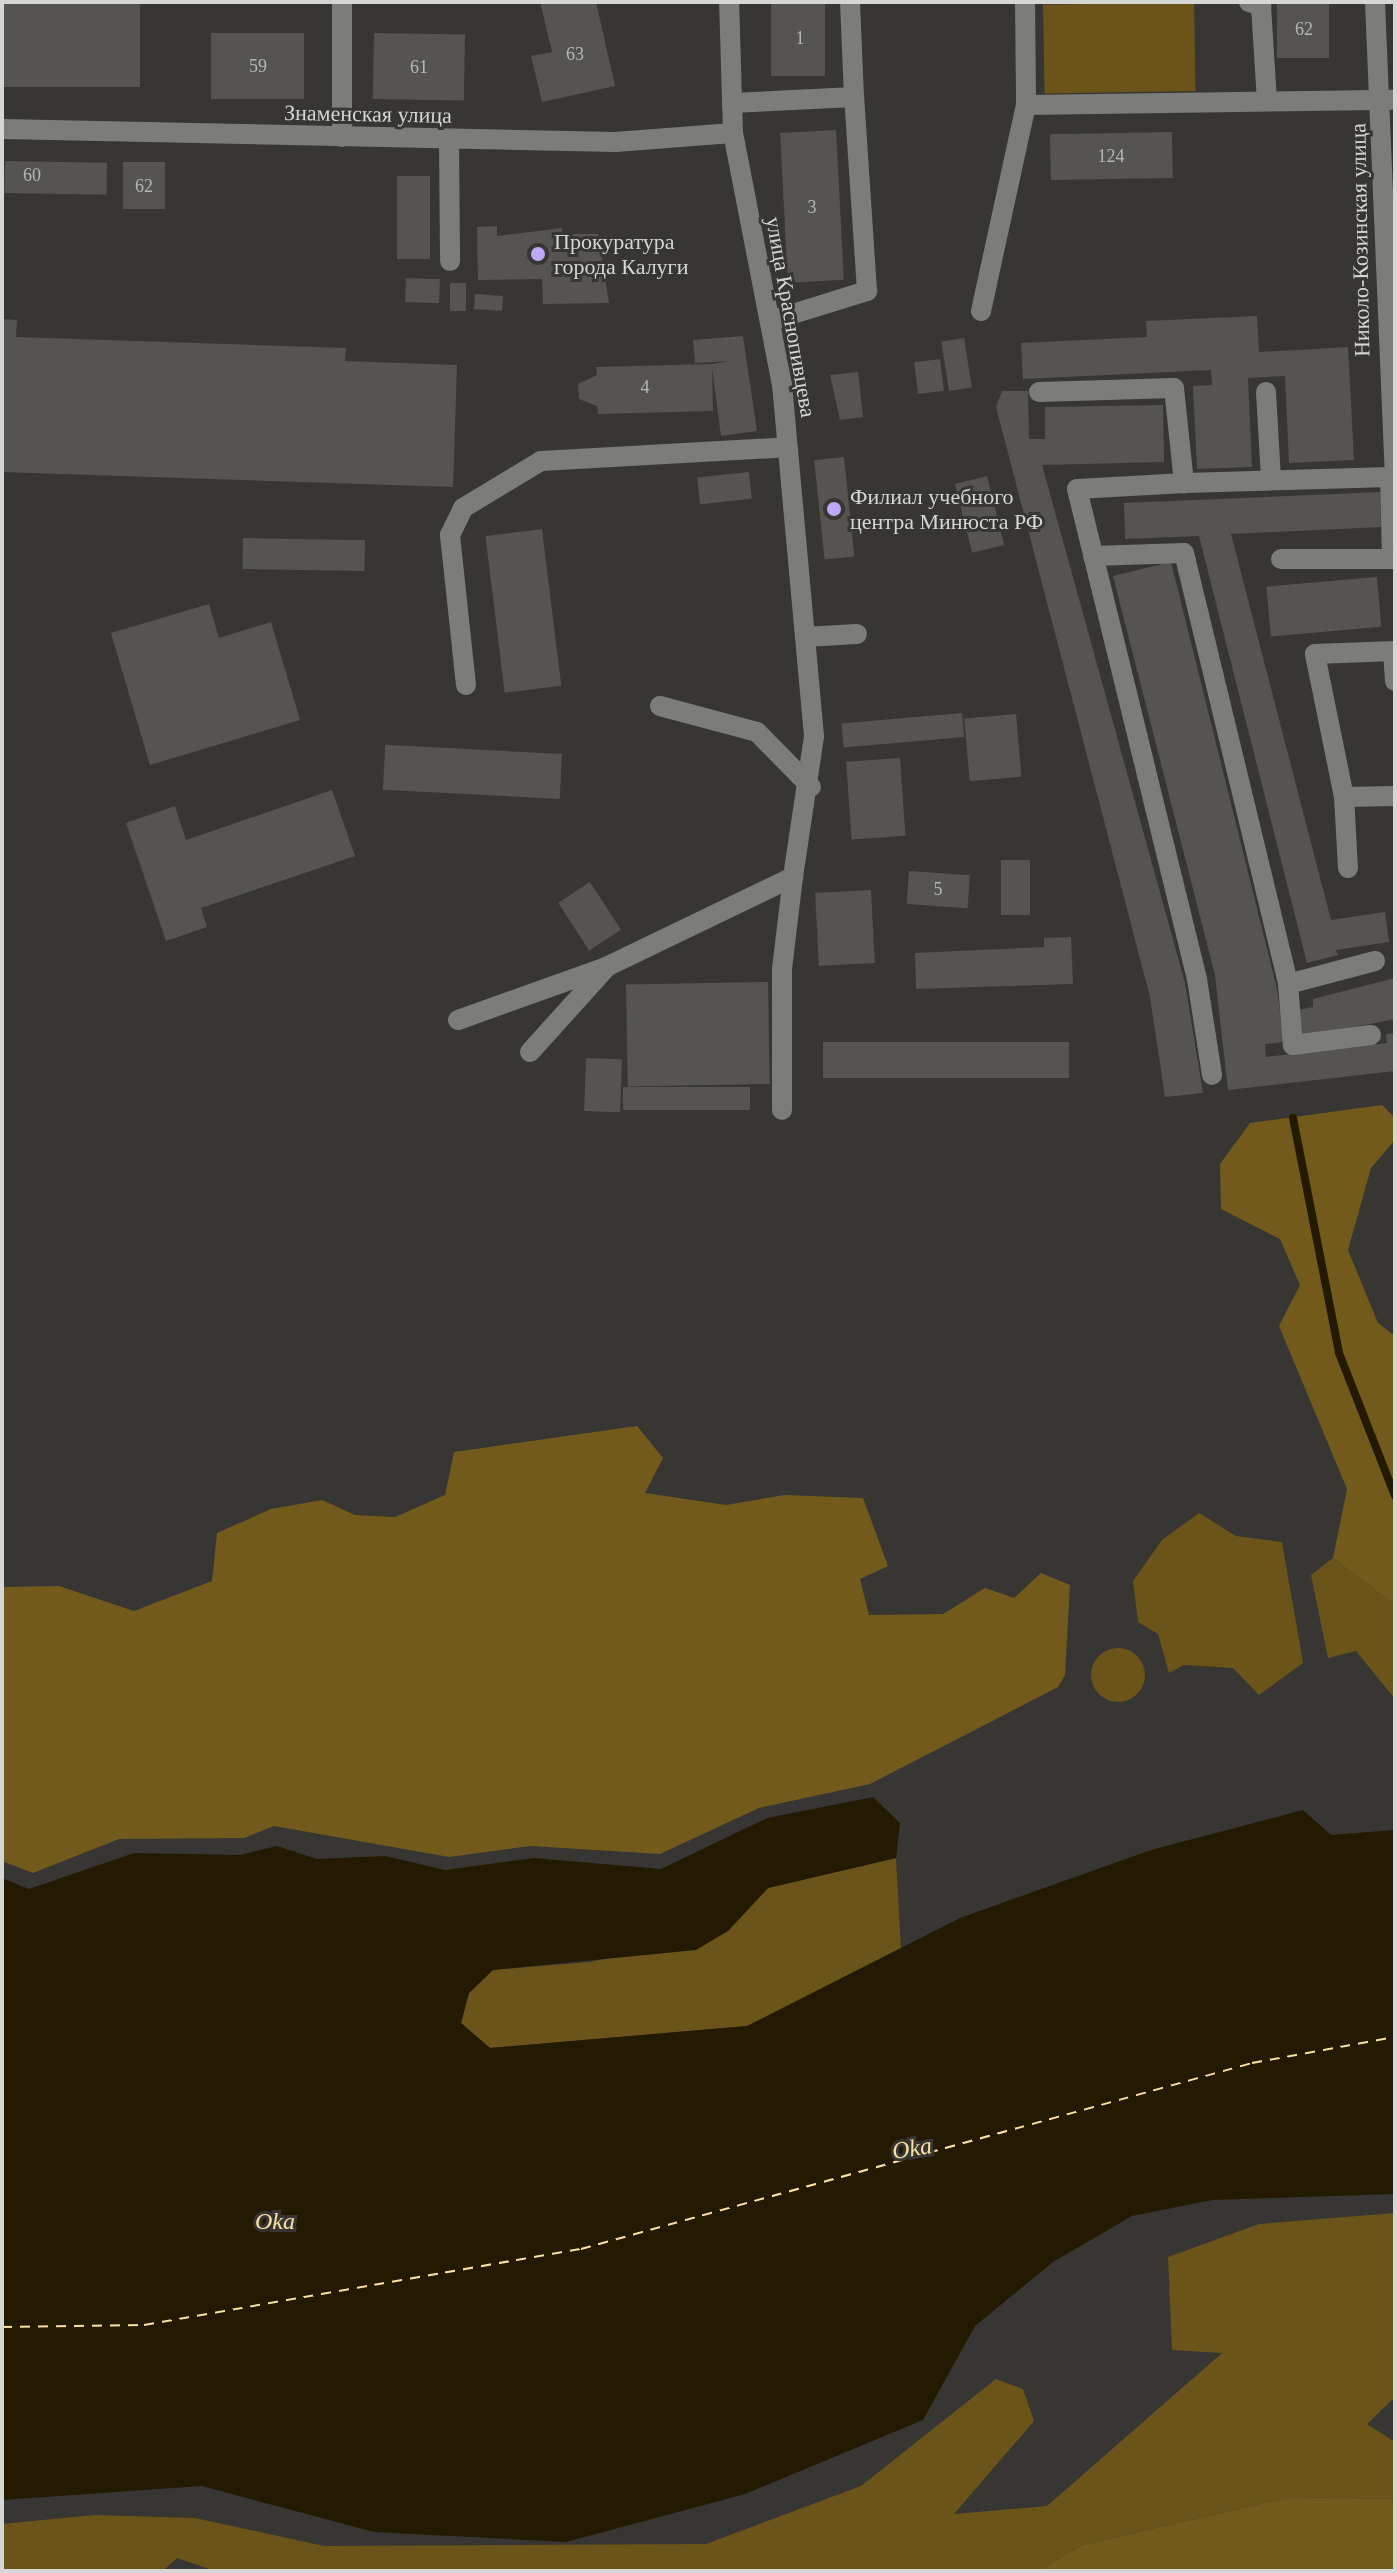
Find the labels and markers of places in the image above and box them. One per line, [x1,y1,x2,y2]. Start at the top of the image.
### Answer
place label: Прокуратура города Калуги [554,228,688,280]
marker: Прокуратура города Калуги [529,245,547,263]
place label: Филиал учебного центра Минюста РФ [850,483,1043,534]
marker: Филиал учебного центра Минюста РФ [825,500,843,518]

